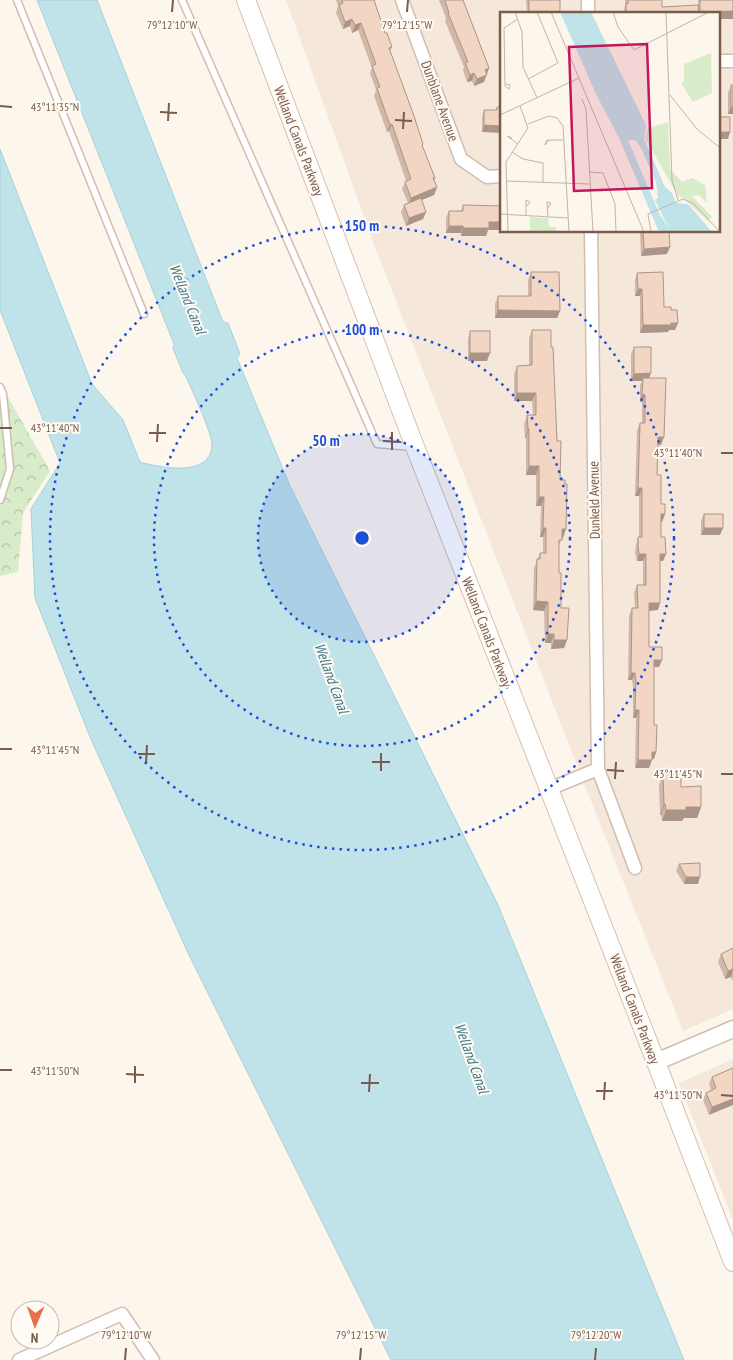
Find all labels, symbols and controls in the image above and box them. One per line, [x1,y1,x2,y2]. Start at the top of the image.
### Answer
inset map [500,12,720,232]
text: 79°12'10"W [147,17,197,32]
text: 79°12'15"W [382,17,432,32]
street label: Dunblane Avenue [417,58,463,144]
street label: Welland Canals Parkway [270,83,329,199]
text: 43°11'35"N [31,99,79,114]
text: 150 m [345,216,379,235]
water label: Welland Canal [165,261,211,338]
text: 100 m [345,320,379,339]
text: 43°11'40"N [31,420,79,435]
text: 50 m [312,431,340,450]
text: 43°11'40"N [654,445,702,460]
street label: Dunkeld Avenue [584,461,604,539]
centre of rings [353,529,371,547]
street label: Welland Canals Parkway [458,574,517,690]
water label: Welland Canal [310,640,354,717]
text: 43°11'45"N [31,742,79,757]
text: 43°11'45"N [654,766,702,781]
street label: Welland Canals Parkway [606,951,665,1067]
water label: Welland Canal [450,1020,494,1097]
text: 43°11'50"N [31,1063,79,1078]
text: 43°11'50"N [654,1087,702,1102]
north arrow [10,1300,60,1350]
text: 79°12'10"W [101,1327,151,1342]
text: 79°12'15"W [336,1327,386,1342]
text: 79°12'20"W [571,1327,621,1342]
text: N [30,1329,39,1347]

